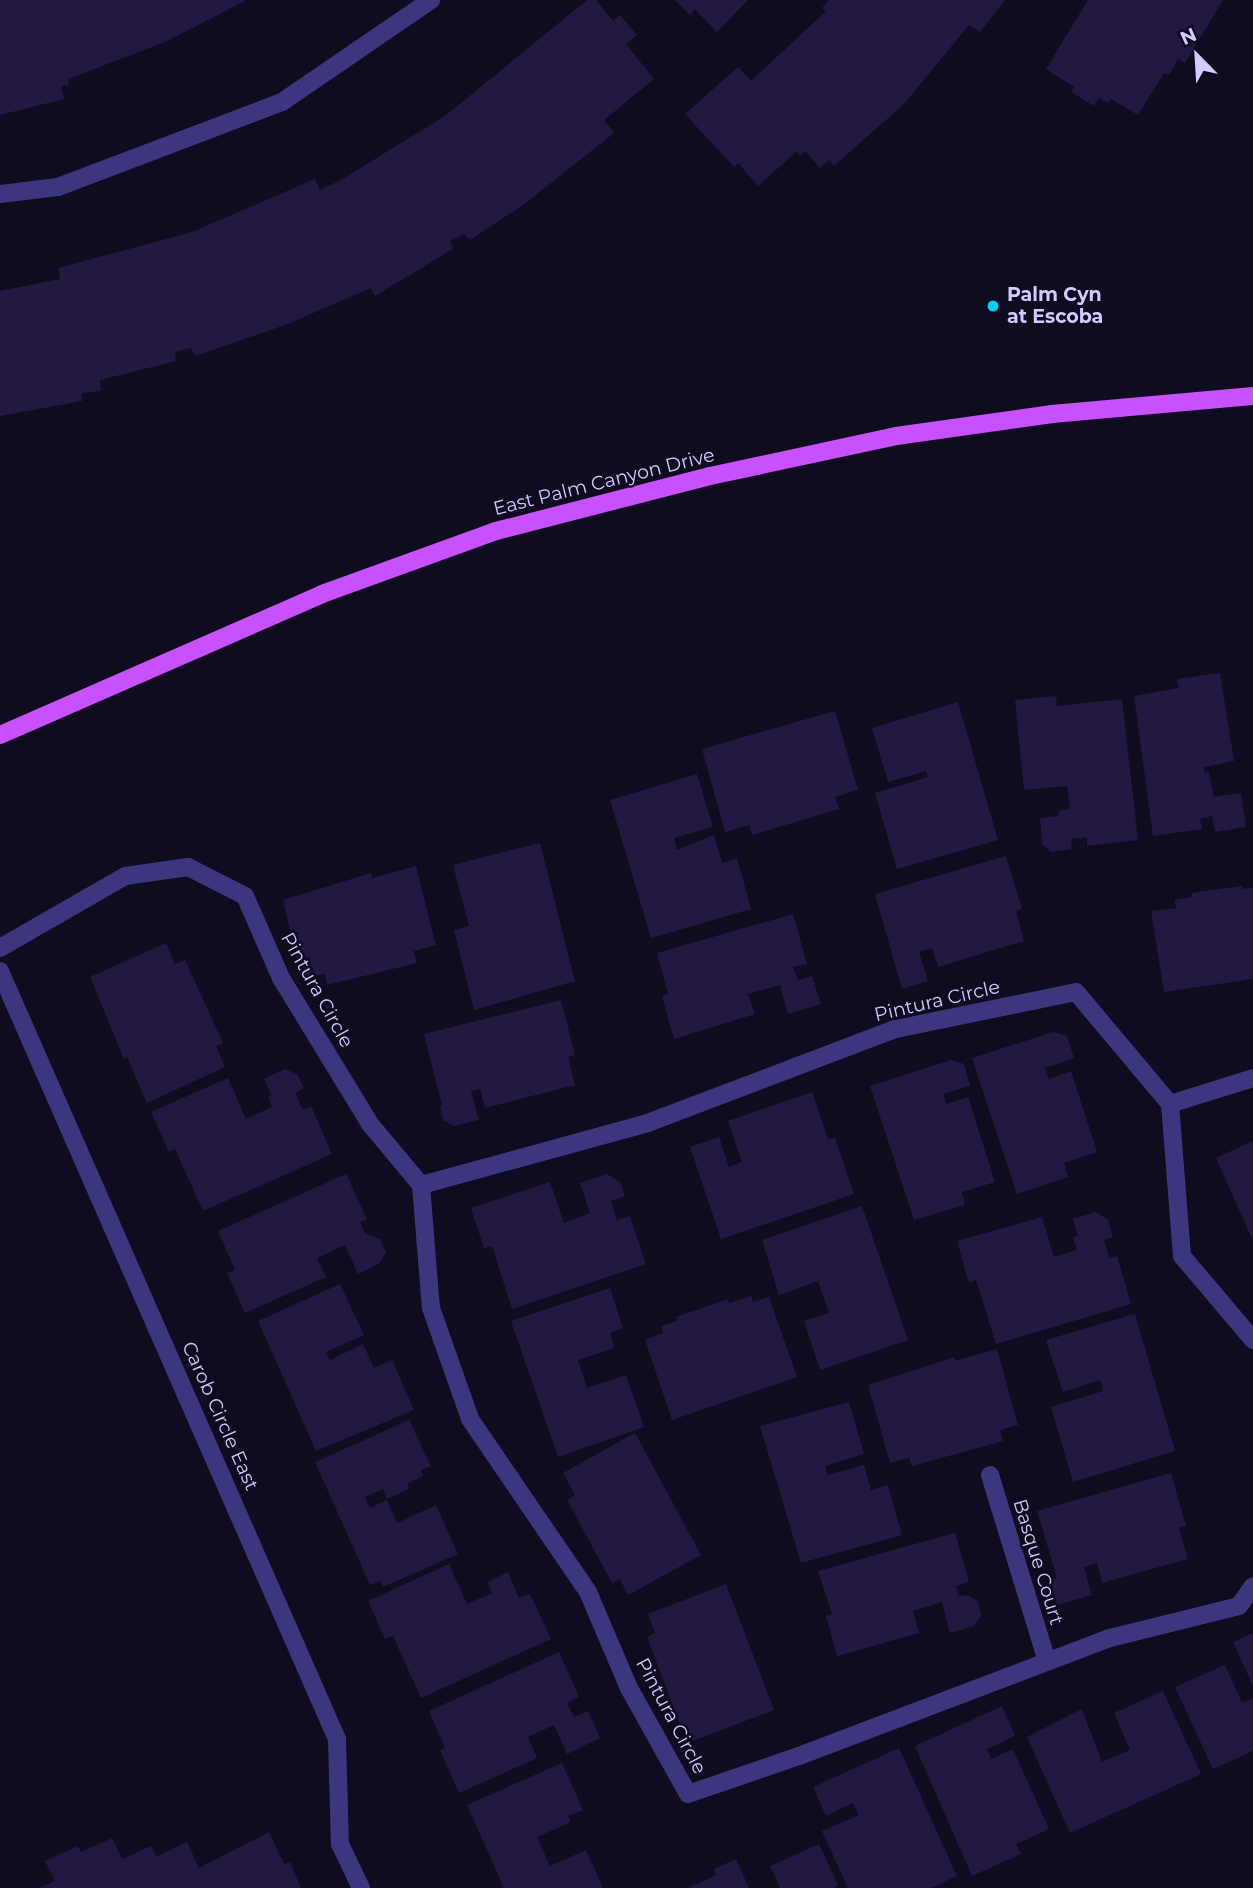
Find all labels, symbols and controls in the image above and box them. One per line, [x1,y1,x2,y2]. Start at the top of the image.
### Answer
north arrow [1162,21,1232,91]
text: N [1177,23,1200,50]
place label: Palm Cyn at Escoba [1007,284,1103,328]
marker: Palm Cyn at Escoba [985,298,1001,314]
street label: East Palm Canyon Drive [491,443,717,521]
street label: Pintura Circle [276,928,358,1052]
street label: Pintura Circle [872,975,1002,1027]
street label: Carob Circle East [177,1338,263,1494]
street label: Basque Court [1008,1496,1068,1628]
street label: Pintura Circle [631,1654,711,1778]

